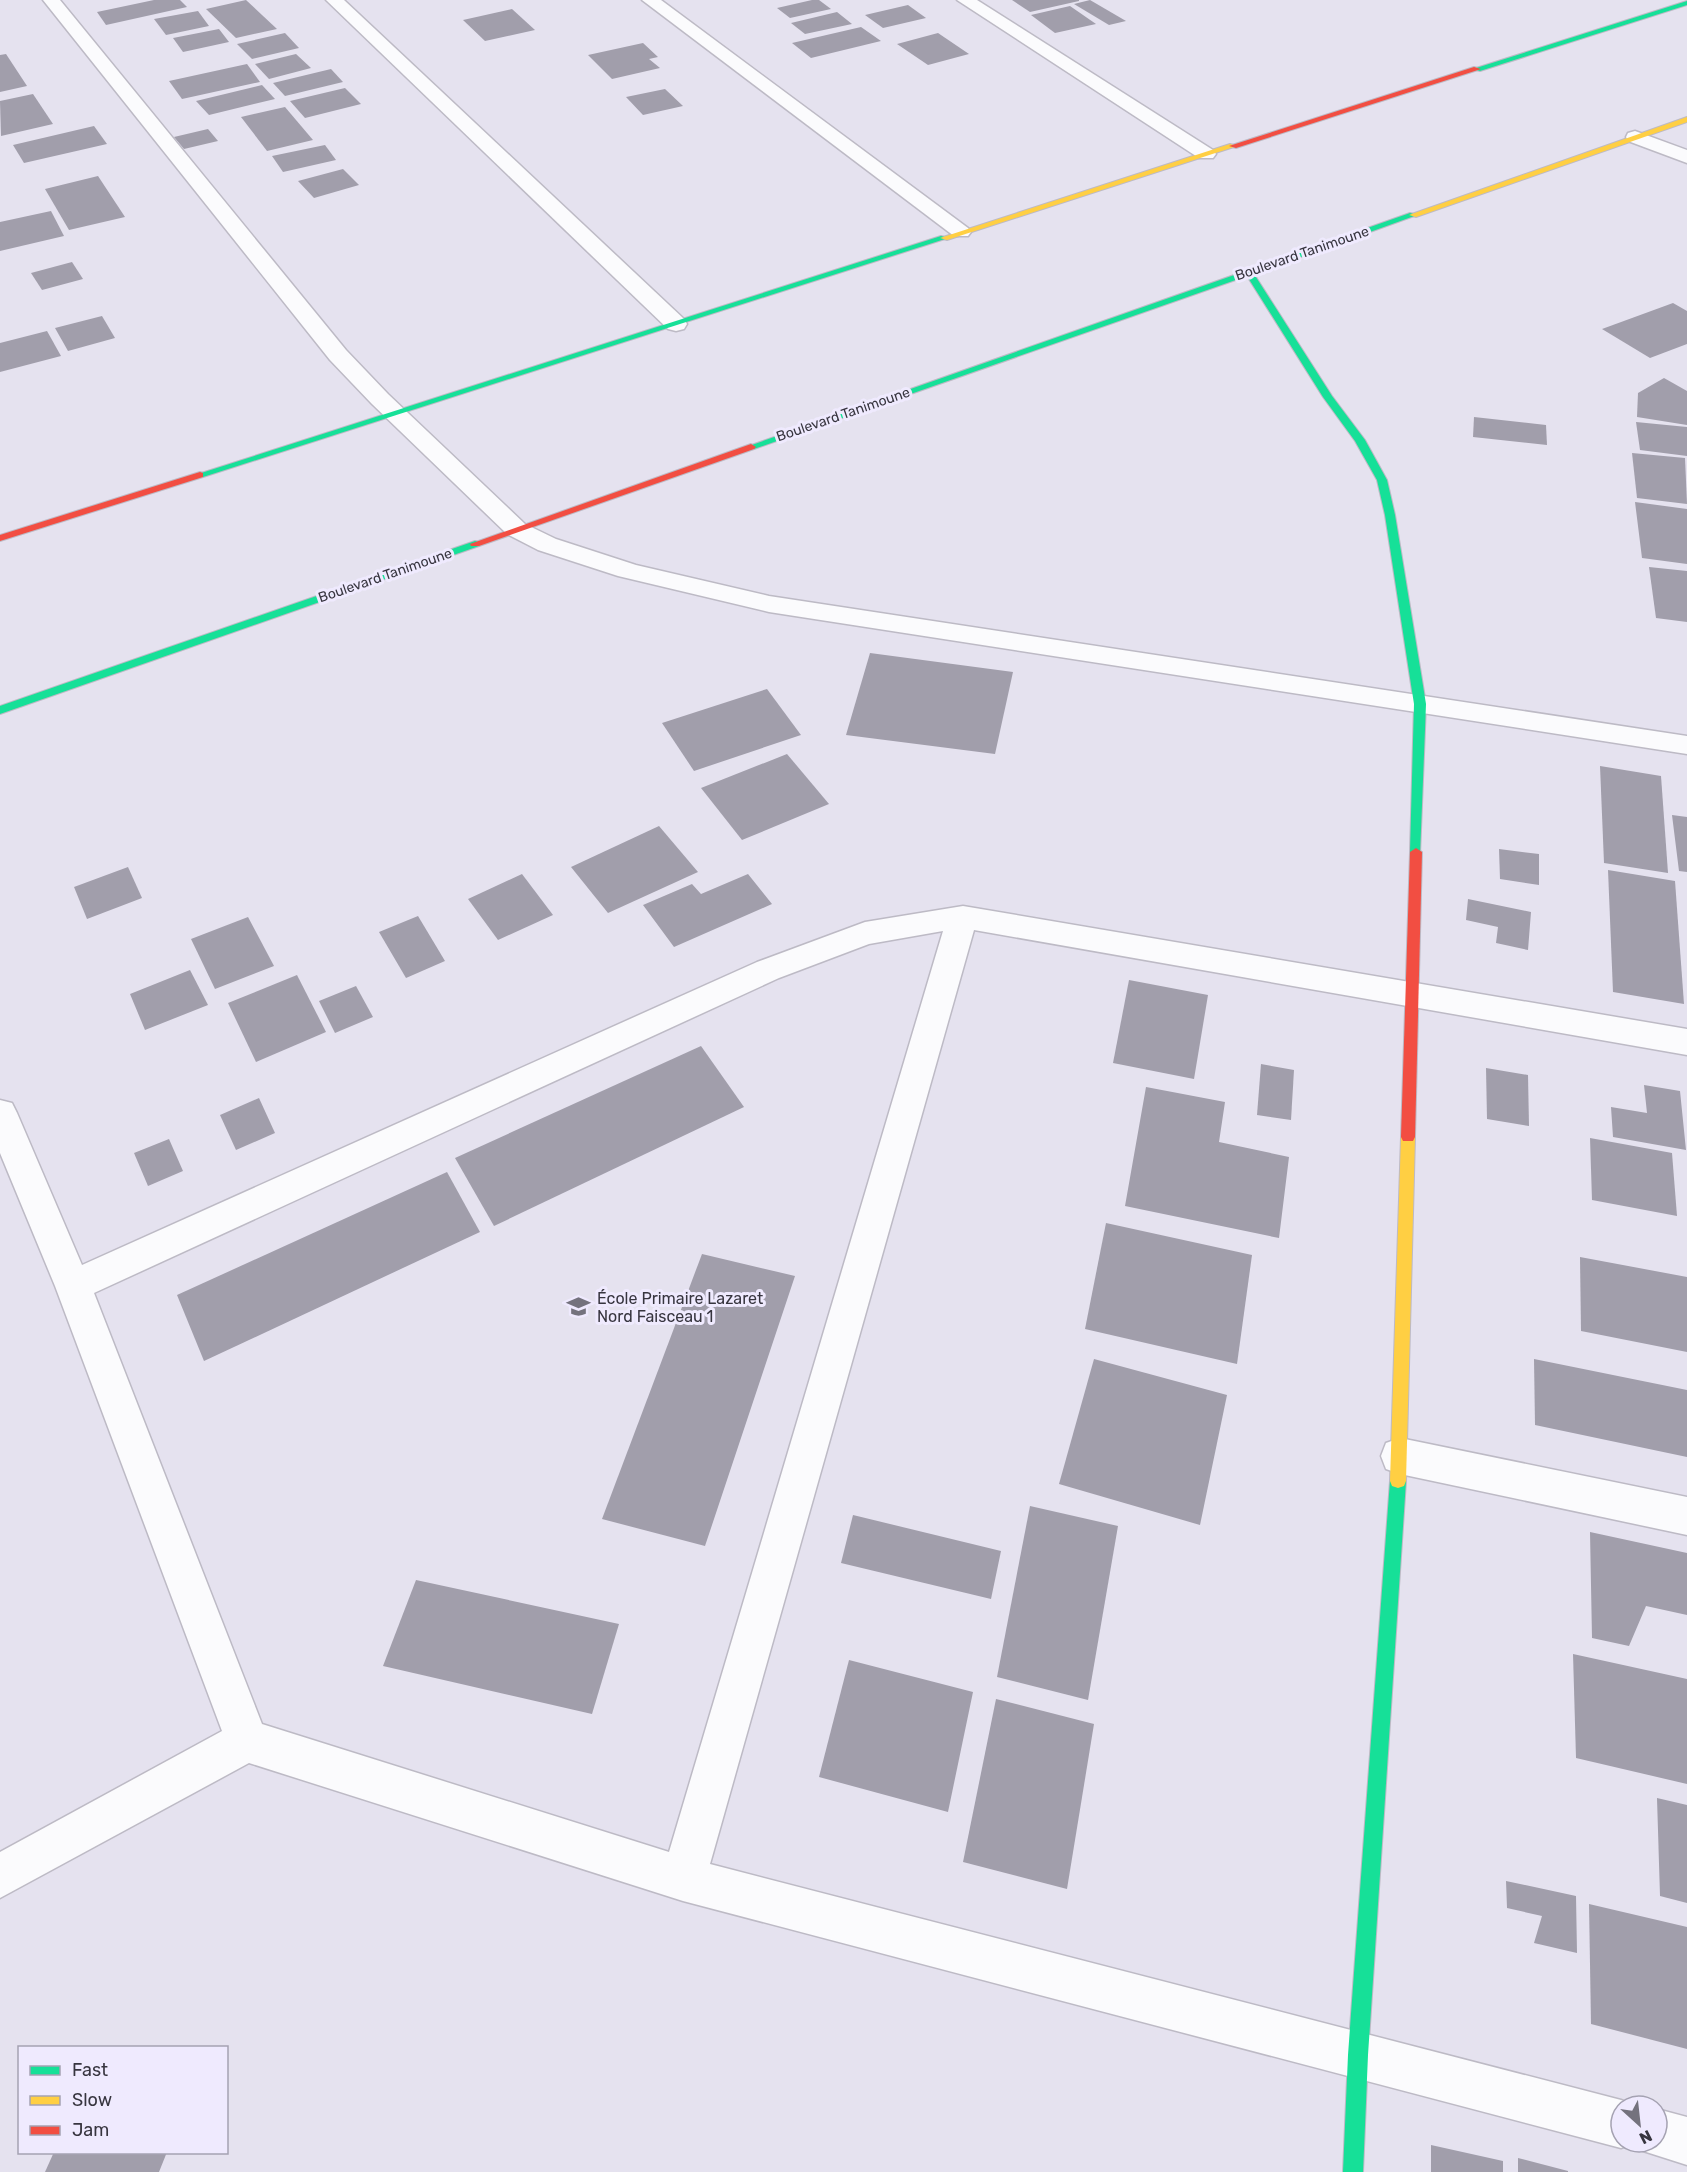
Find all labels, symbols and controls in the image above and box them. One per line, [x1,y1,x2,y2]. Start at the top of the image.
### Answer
street label: Boulevard Tanimoune [1233,223,1371,284]
street label: Boulevard Tanimoune [774,384,912,445]
street label: Boulevard Tanimoune [316,545,454,606]
place label: École Primaire Lazaret Nord Faisceau 1 [597,1289,763,1326]
school or university icon: École Primaire Lazaret Nord Faisceau 1 [566,1294,592,1320]
legend [18,2046,228,2154]
text: Fast [72,2059,108,2081]
text: Slow [72,2089,112,2111]
north arrow [1609,2094,1669,2154]
text: Jam [72,2119,109,2141]
text: N [1636,2126,1655,2148]

